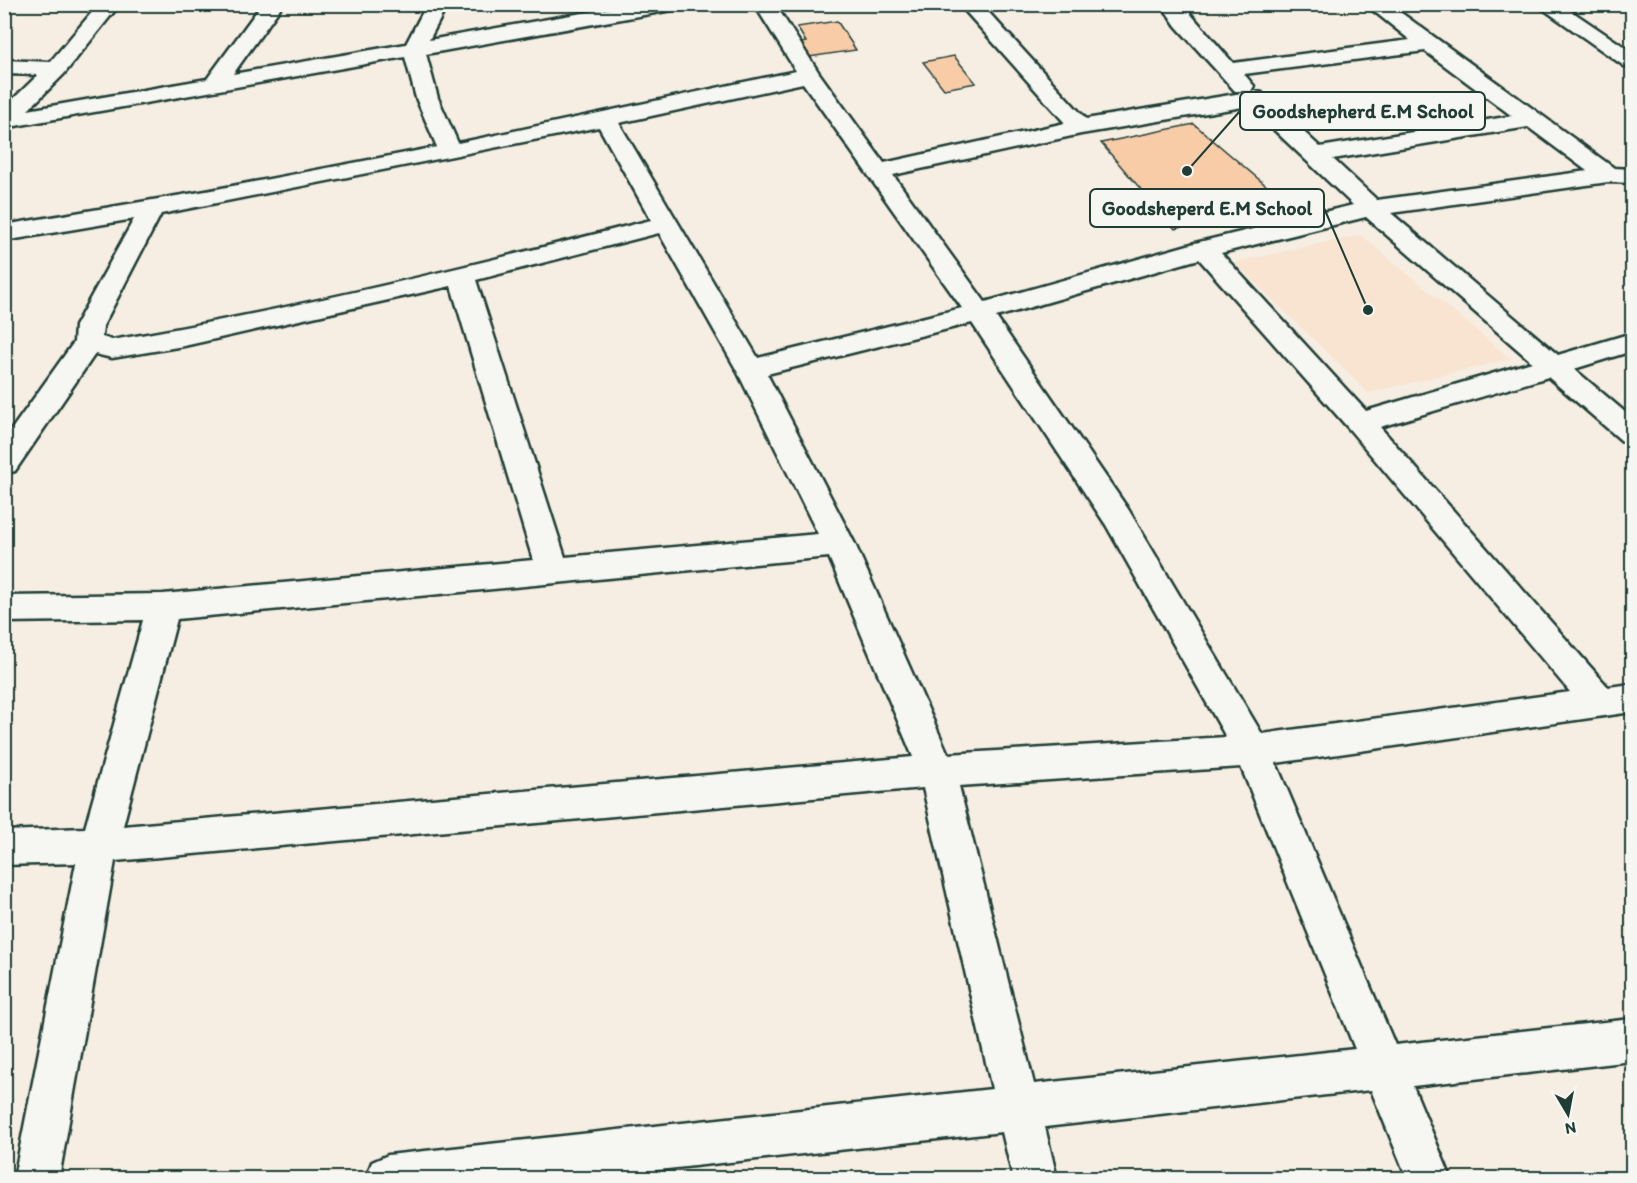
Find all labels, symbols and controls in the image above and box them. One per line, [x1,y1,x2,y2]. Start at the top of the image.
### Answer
callout: Goodshepherd E.M School [1240,92,1485,130]
text: Goodshepherd E.M School [1252,99,1474,124]
callout: Goodsheperd E.M School [1090,189,1324,227]
text: Goodsheperd E.M School [1102,196,1313,221]
north arrow [1538,1084,1598,1144]
text: N [1564,1118,1577,1139]

